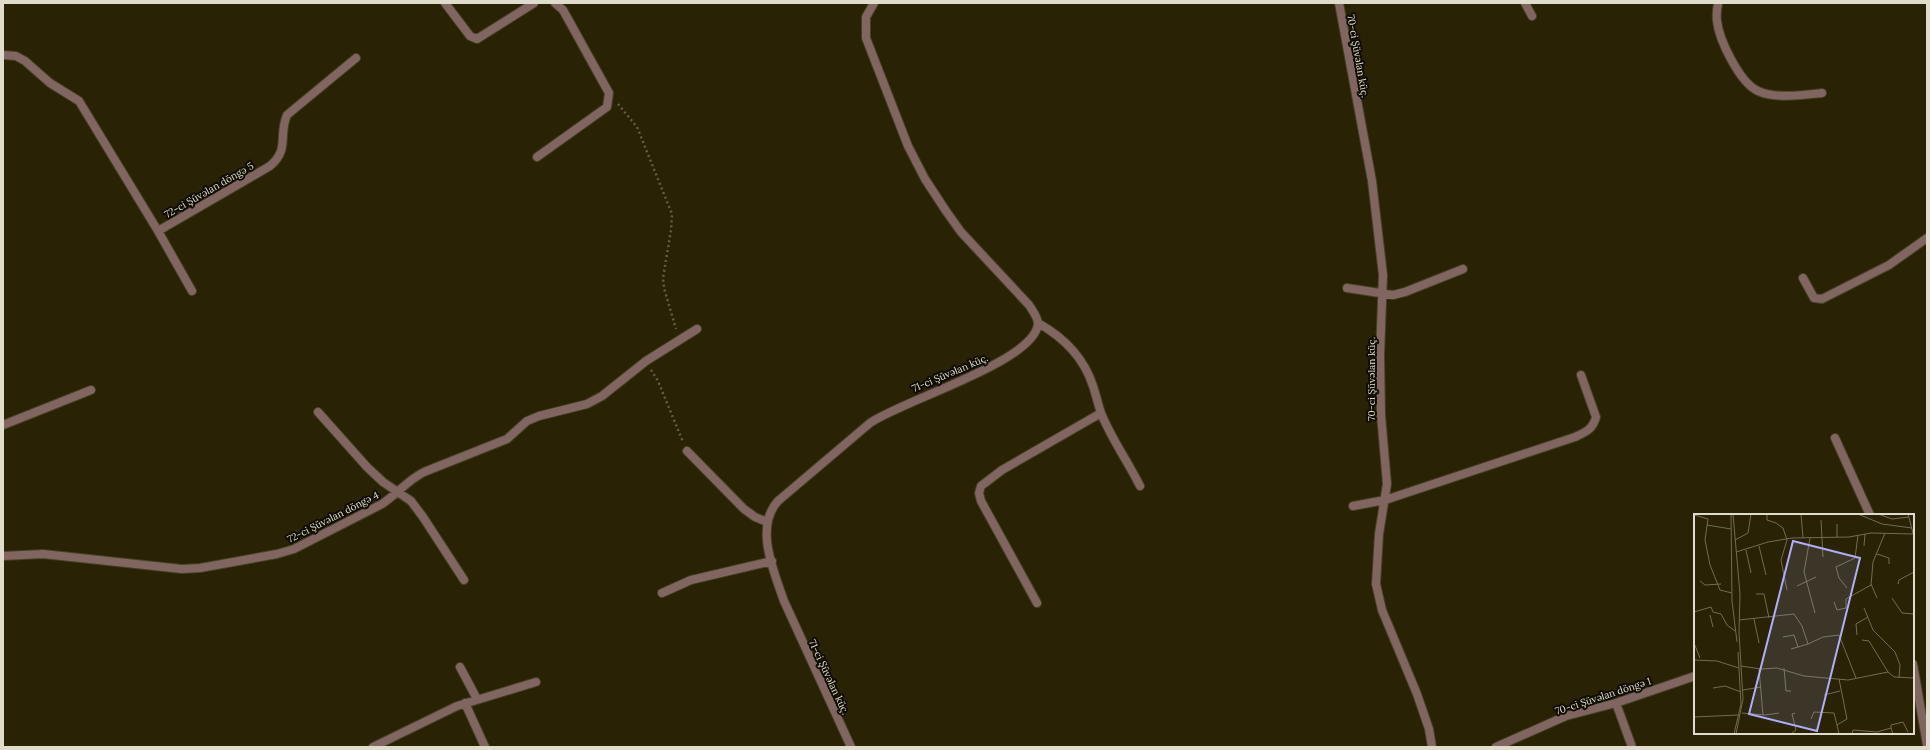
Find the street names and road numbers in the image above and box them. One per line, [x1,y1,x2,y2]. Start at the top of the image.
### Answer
street label: 70-ci Şüvəlan küç. [1344,13,1372,99]
street label: 72-ci Şüvəlan döngə 5 [162,159,256,221]
street label: 70-ci Şüvəlan küç. [1365,337,1378,421]
street label: 71-ci Şüvəlan küç. [910,351,990,395]
street label: 72-ci Şüvəlan döngə 4 [285,488,381,546]
street label: 71-ci Şüvəlan küç. [806,637,852,717]
street label: 70-ci Şüvəlan döngə 1 [1553,674,1653,718]

